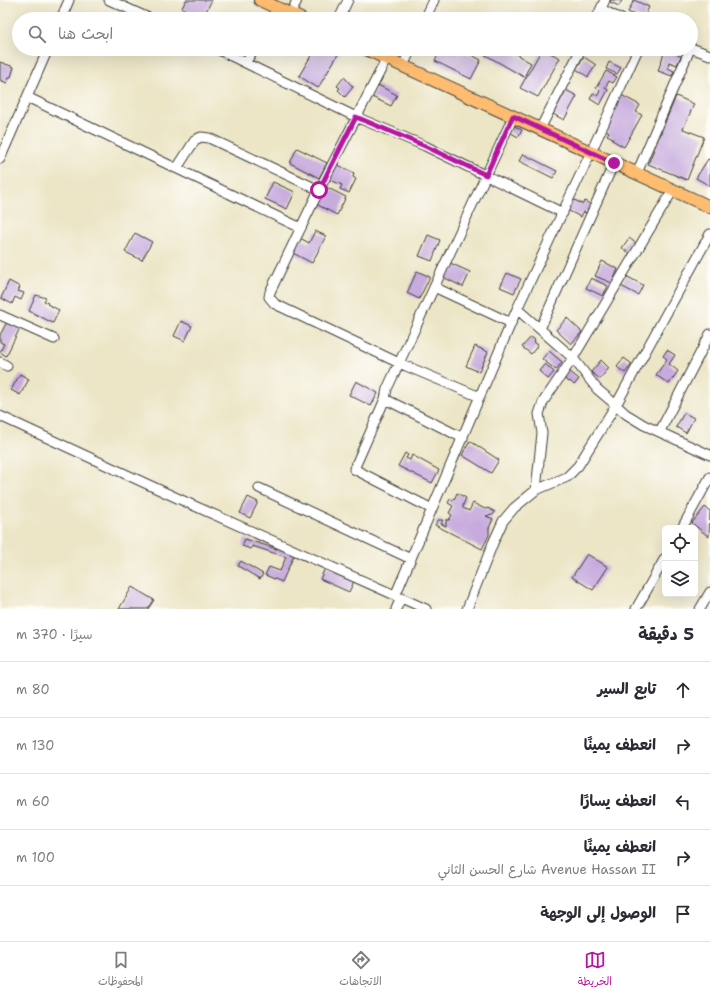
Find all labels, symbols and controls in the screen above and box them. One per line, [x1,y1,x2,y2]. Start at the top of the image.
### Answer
search box [12,12,698,56]
icon: search [26,23,48,45]
text: ابحث هنا [58,24,113,44]
route end [605,154,623,172]
route start [310,181,328,199]
map controls [662,525,698,597]
button: locate [662,525,698,561]
button: layers [662,561,698,597]
text: 5 دقيقة [638,623,694,645]
text: سيرًا · 370 m [16,626,93,643]
text: تابع السير [597,679,656,699]
icon: ahead [672,679,694,701]
text: 80 m [16,681,50,698]
text: انعطف يمينًا [584,735,656,755]
icon: right [672,735,694,757]
text: 130 m [16,737,54,754]
text: انعطف يسارًا [580,791,656,811]
icon: left [672,791,694,813]
text: 60 m [16,793,50,810]
text: انعطف يمينًا [584,837,656,857]
icon: right [672,847,694,869]
text: 100 m [16,849,55,866]
text: Avenue Hassan II شارع الحسن الثاني [438,861,656,878]
text: الوصول إلى الوجهة [540,903,656,923]
icon: arrive [672,903,694,925]
tab: المحفوظات [98,949,143,991]
tab: الاتجاهات [339,949,382,991]
tab: الخريطة [578,949,612,991]

